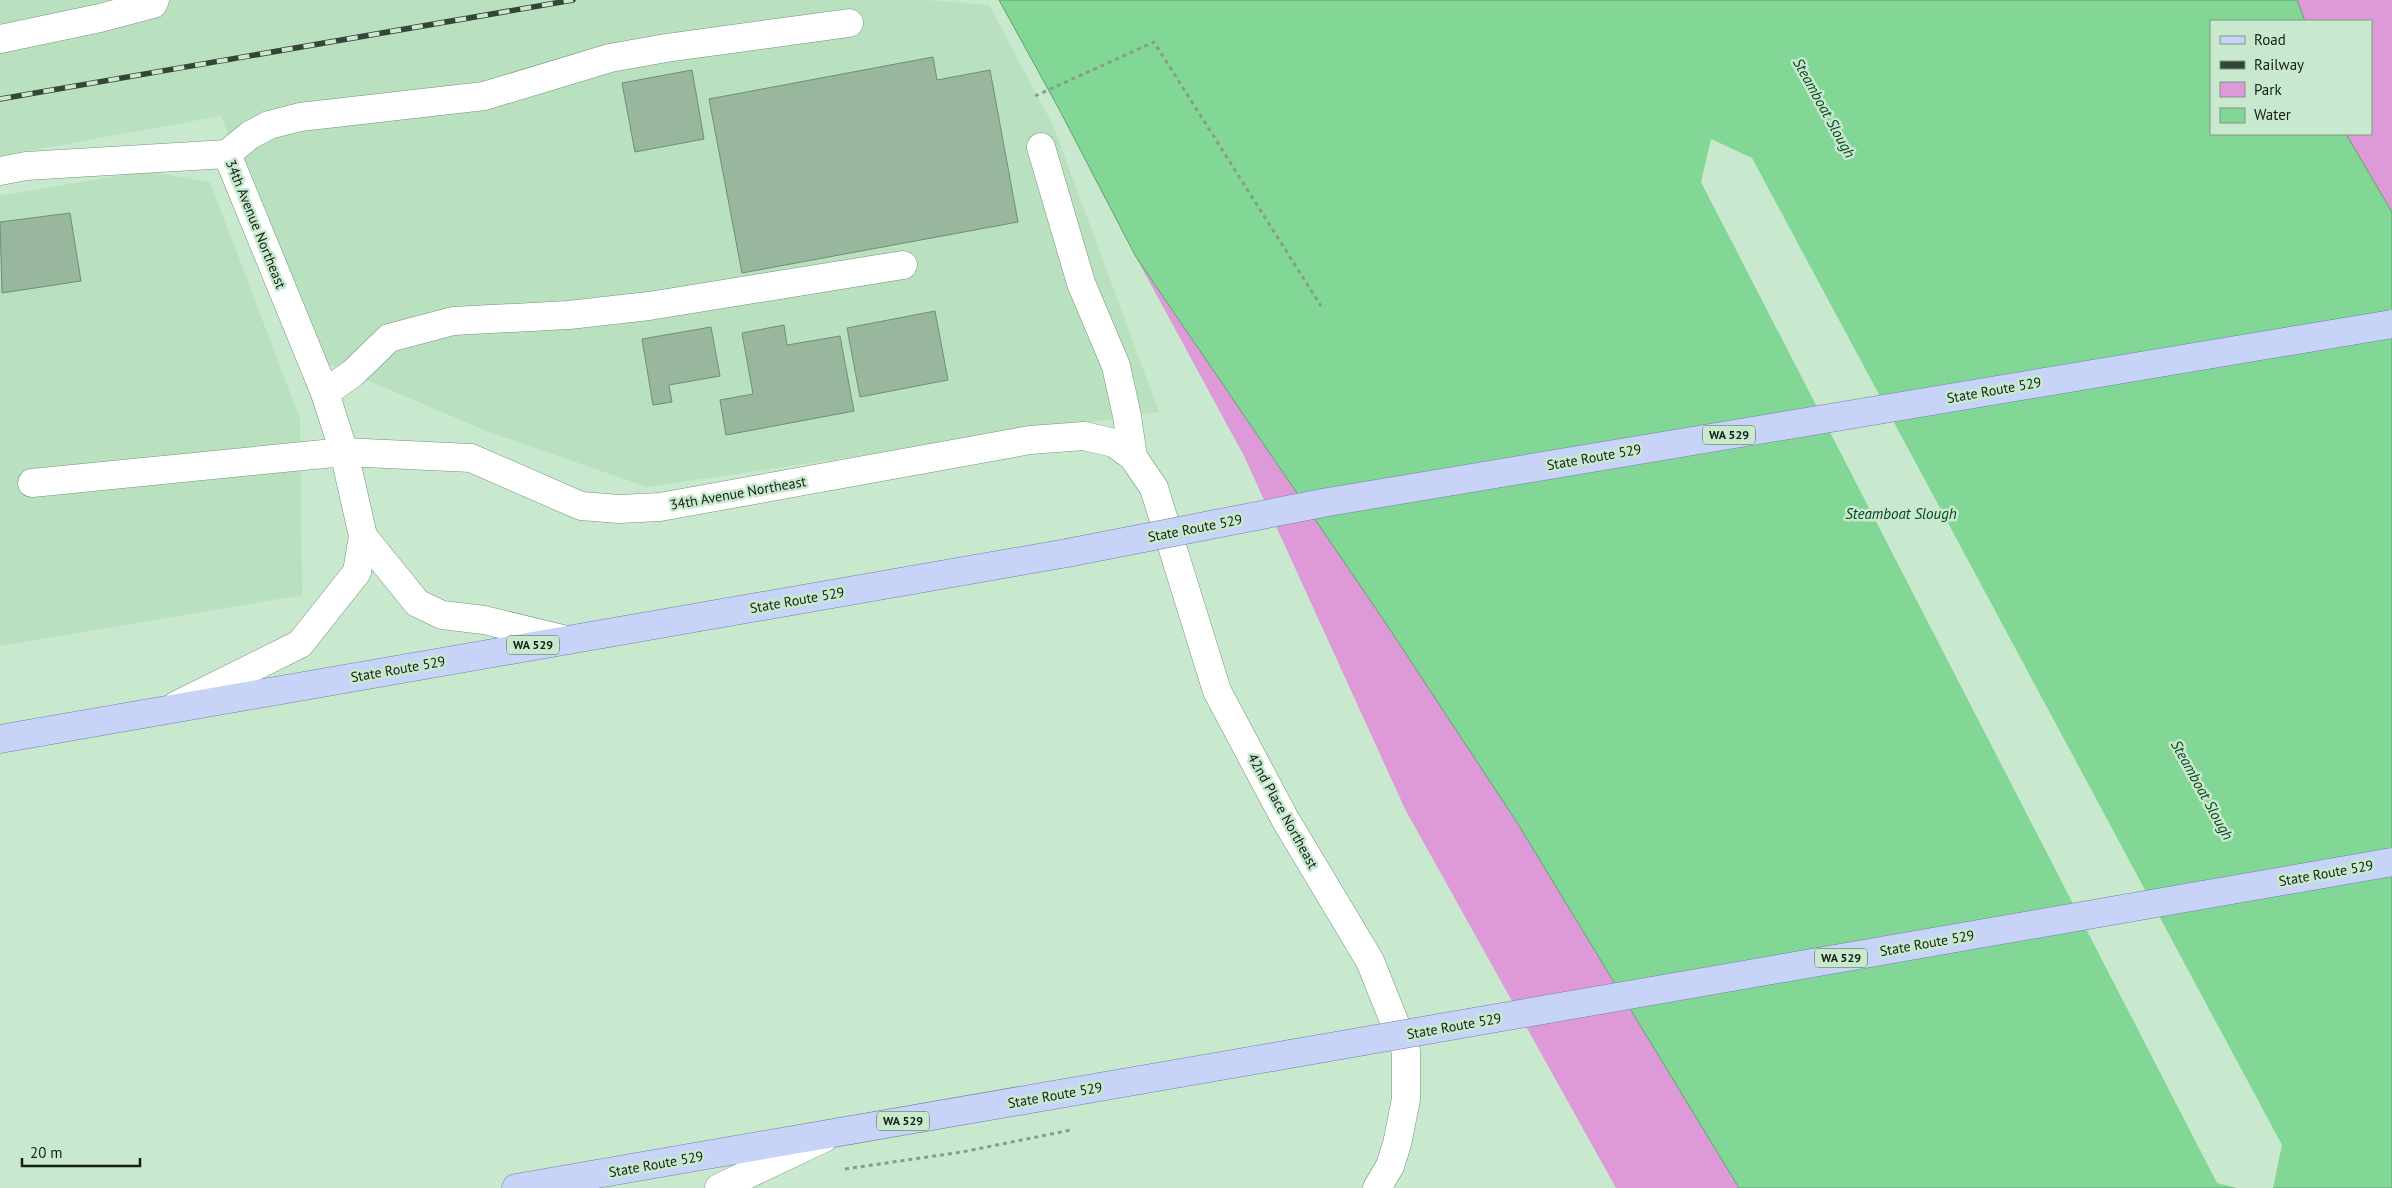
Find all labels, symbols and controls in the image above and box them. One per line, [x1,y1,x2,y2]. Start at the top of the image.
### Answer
legend [2210,20,2372,135]
text: Road [2254,30,2286,49]
water label: Steamboat Slough [1789,54,1860,161]
text: Railway [2254,55,2304,74]
text: Park [2254,80,2282,99]
text: Water [2254,105,2291,124]
street label: 34th Avenue Northeast [222,157,290,291]
street label: State Route 529 [1945,373,2043,407]
road number: WA 529 [1703,426,1755,444]
street label: State Route 529 [1545,440,1643,474]
street label: 34th Avenue Northeast [669,472,808,514]
water label: Steamboat Slough [1845,504,1957,523]
street label: State Route 529 [1146,510,1244,546]
street label: State Route 529 [748,583,846,617]
road number: WA 529 [507,636,559,654]
street label: State Route 529 [349,652,447,686]
water label: Steamboat Slough [2167,736,2238,843]
street label: 42nd Place Northeast [1244,750,1322,872]
street label: State Route 529 [2277,856,2375,890]
street label: State Route 529 [1878,926,1976,960]
road number: WA 529 [1815,948,1867,968]
street label: State Route 529 [1405,1009,1503,1043]
street label: State Route 529 [1006,1078,1104,1112]
road number: WA 529 [877,1112,929,1130]
scale bar [22,1136,140,1168]
text: 20 m [30,1143,63,1162]
street label: State Route 529 [607,1147,705,1181]

